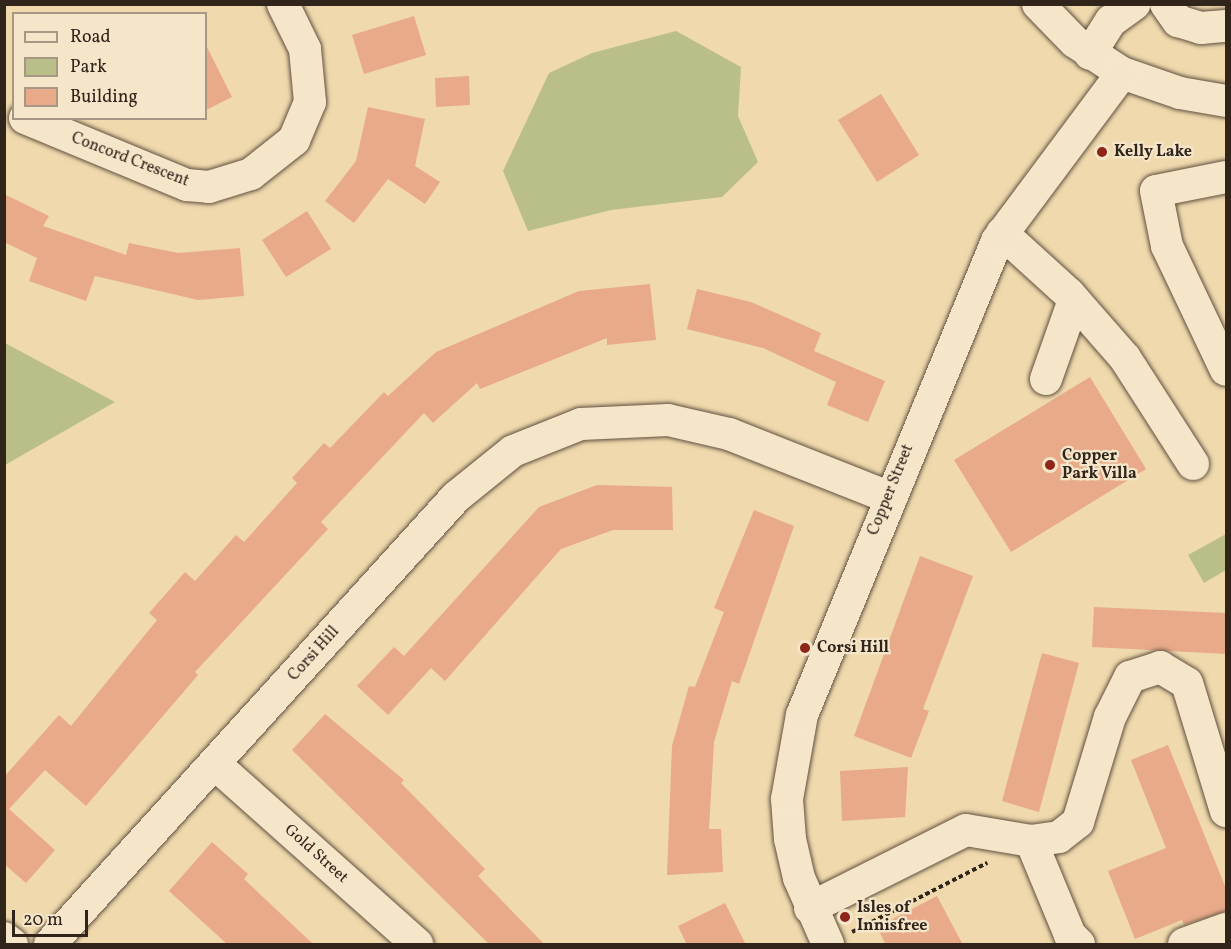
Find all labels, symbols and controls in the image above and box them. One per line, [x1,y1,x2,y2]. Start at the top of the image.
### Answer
legend [12,12,207,120]
text: Road [70,25,111,50]
text: Park [70,55,107,80]
text: Building [70,85,138,110]
street label: Concord Crescent [68,129,192,191]
place label: Kelly Lake [1114,142,1192,162]
marker: Kelly Lake [1095,145,1109,159]
street label: Copper Street [864,442,918,538]
place label: Copper Park Villa [1062,446,1137,484]
marker: Copper Park Villa [1043,458,1057,472]
street label: Corsi Hill [284,623,344,685]
place label: Corsi Hill [817,638,889,658]
marker: Corsi Hill [798,641,812,655]
street label: Gold Street [280,820,352,888]
scale bar [15,898,92,936]
place label: Isles of Innisfree [857,898,927,936]
text: 20 m [23,908,63,933]
marker: Isles of Innisfree [838,910,852,924]

